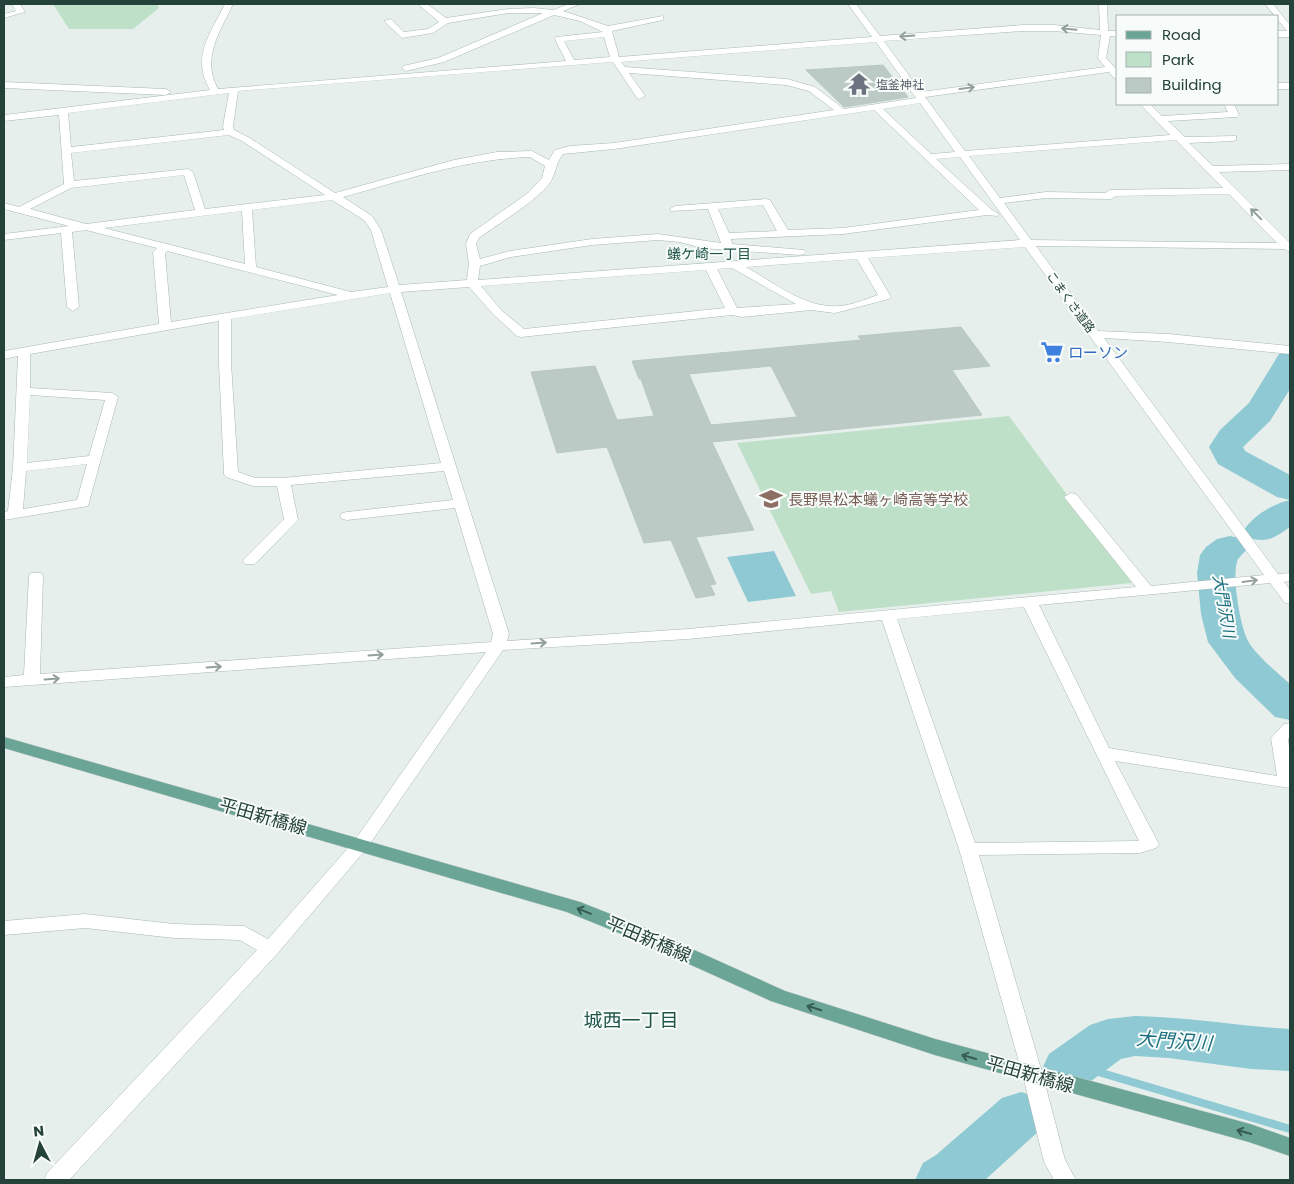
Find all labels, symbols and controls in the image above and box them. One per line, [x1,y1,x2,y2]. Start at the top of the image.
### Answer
legend [1116,15,1279,105]
one-way arrow [1062,24,1078,34]
text: Road [1162,24,1201,45]
one-way arrow [899,32,915,41]
text: Park [1162,49,1194,70]
temple icon: 塩釜神社 [846,71,872,97]
text: Building [1162,74,1222,95]
place label: 塩釜神社 [876,76,924,93]
one-way arrow [959,83,975,93]
one-way arrow [1250,208,1262,221]
district label: 蟻ケ崎一丁目 [667,244,751,264]
street label: こまくさ道路 [1043,268,1099,336]
supermarket icon: ローソン [1039,339,1065,365]
place label: ローソン [1068,342,1128,363]
school or university icon: 長野県松本蟻ヶ崎高等学校 [758,486,784,512]
place label: 長野県松本蟻ヶ崎高等学校 [788,489,968,510]
water label: 大門沢川 [1207,572,1241,641]
one-way arrow [1242,576,1258,586]
one-way arrow [530,639,546,648]
one-way arrow [368,650,384,660]
one-way arrow [206,662,222,671]
one-way arrow [44,674,60,683]
street label: 平田新橋線 [216,792,310,840]
one-way arrow [576,906,591,915]
street label: 平田新橋線 [603,910,695,968]
one-way arrow [806,1002,822,1012]
district label: 城西一丁目 [583,1007,679,1034]
water label: 大門沢川 [1135,1025,1215,1057]
street label: 平田新橋線 [983,1050,1077,1098]
one-way arrow [961,1051,977,1061]
north arrow [15,1119,65,1169]
text: N [32,1121,45,1142]
one-way arrow [1236,1127,1252,1136]

